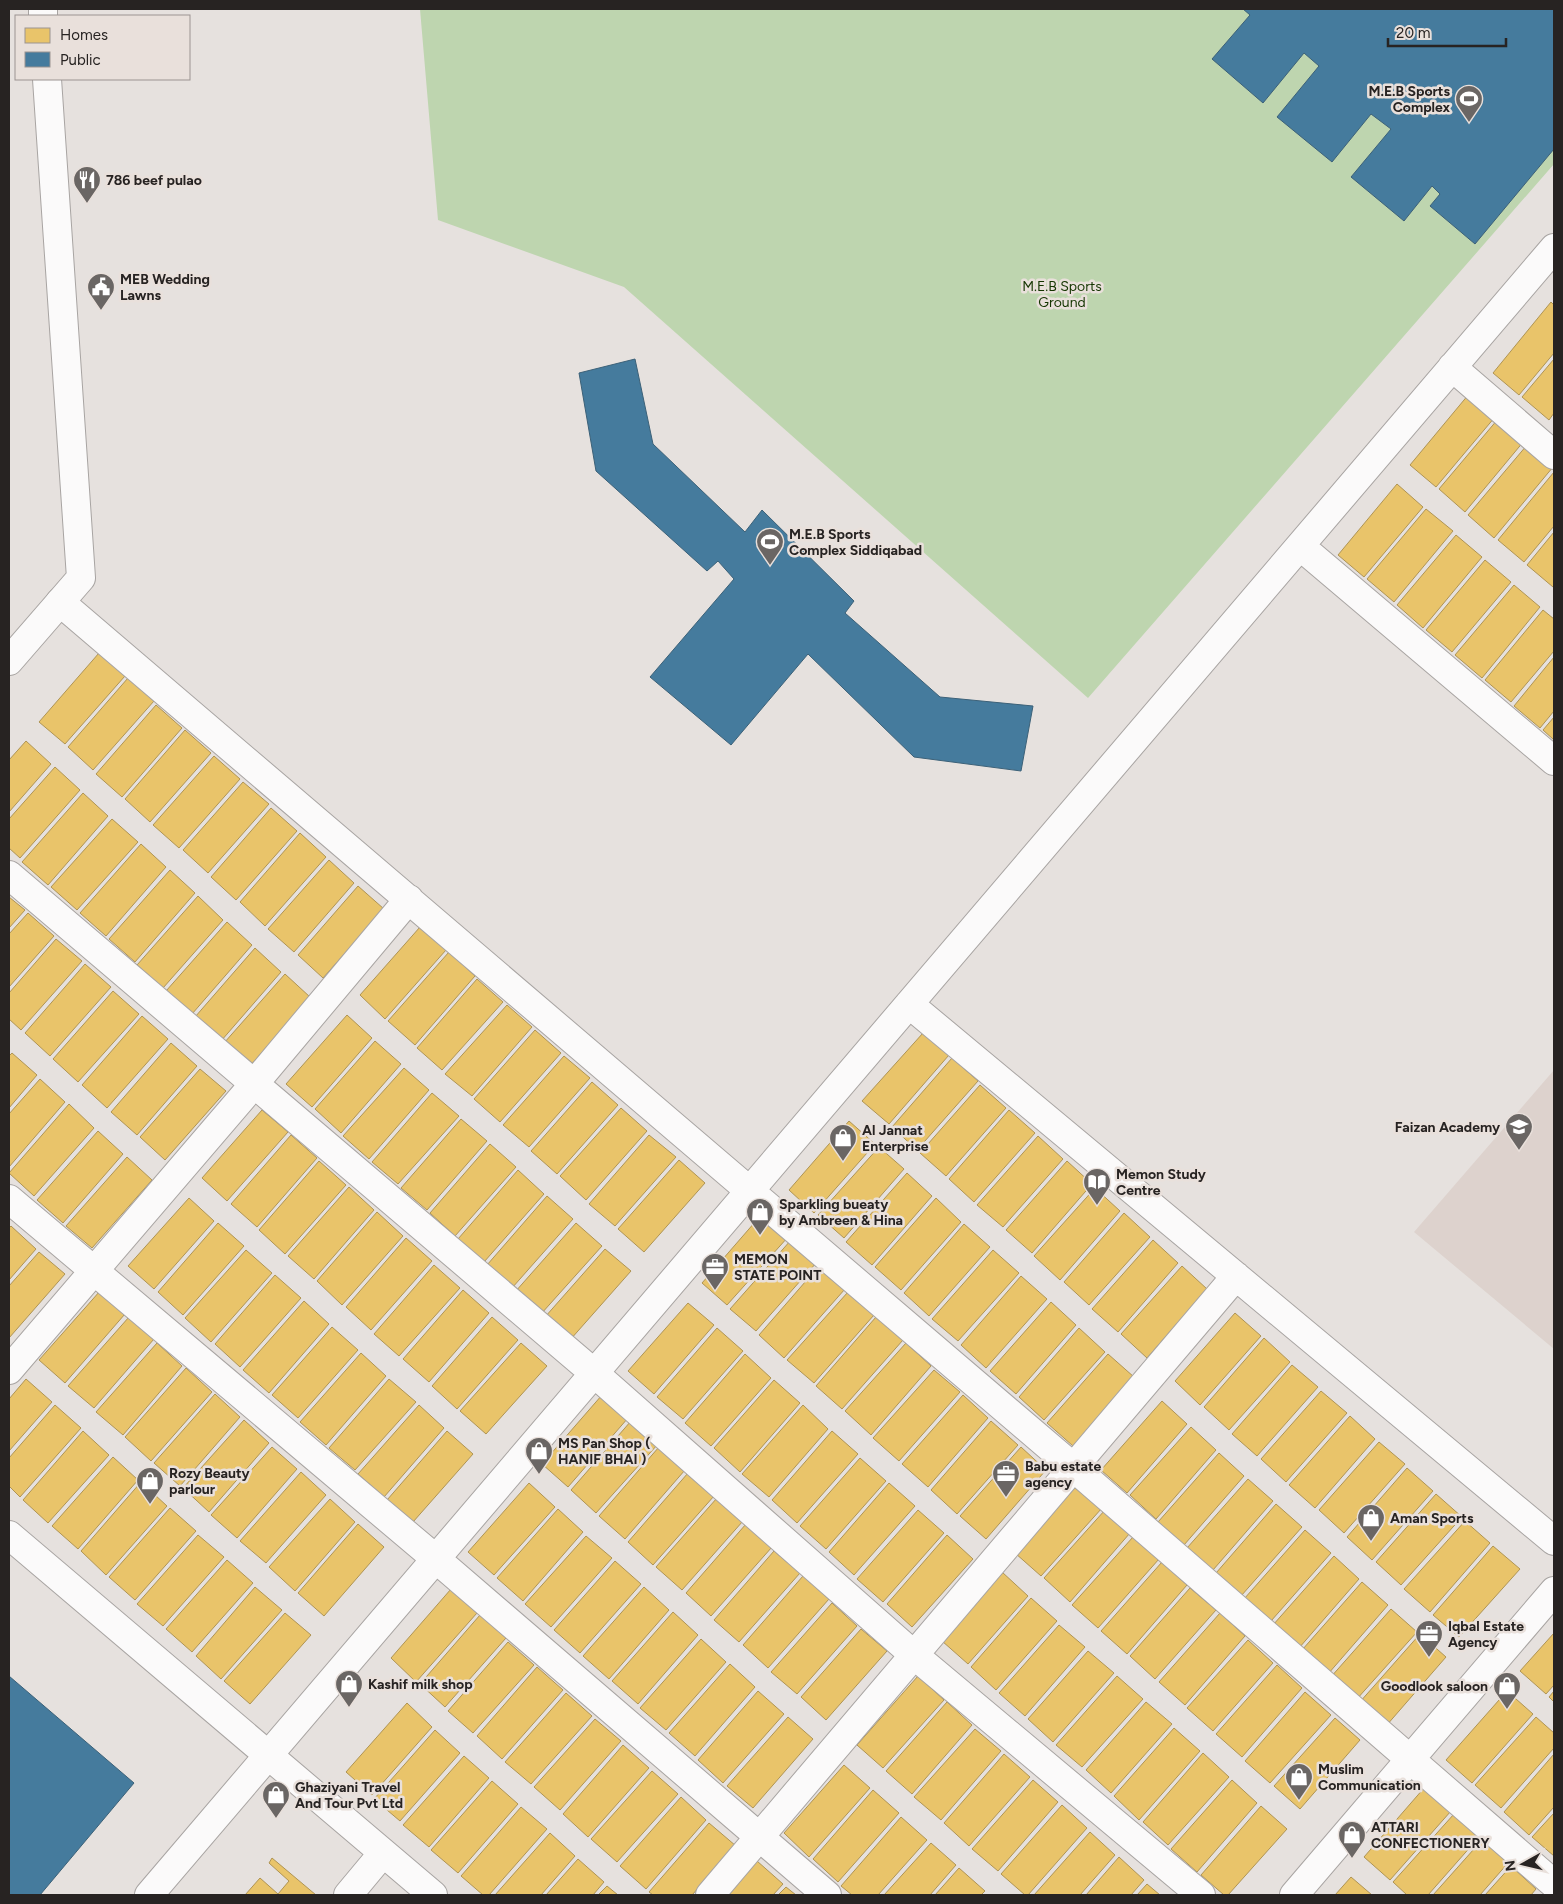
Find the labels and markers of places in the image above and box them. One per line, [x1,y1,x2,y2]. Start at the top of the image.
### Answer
place label: M.E.B Sports Complex [1368,83,1450,116]
sports icon: M.E.B Sports Complex [1454,84,1484,123]
restaurant icon: 786 beef pulao [72,165,102,204]
place label: 786 beef pulao [106,172,202,189]
place label: MEB Wedding Lawns [120,271,210,304]
public building icon: MEB Wedding Lawns [86,272,116,311]
place label: M.E.B Sports Complex Siddiqabad [789,526,922,559]
sports icon: M.E.B Sports Complex Siddiqabad [755,527,785,566]
school or university icon: Faizan Academy [1504,1112,1534,1151]
place label: Faizan Academy [1395,1119,1501,1136]
place label: Al Jannat Enterprise [862,1122,929,1155]
shop icon: Al Jannat Enterprise [828,1123,858,1162]
place label: Memon Study Centre [1116,1166,1207,1199]
library icon: Memon Study Centre [1082,1167,1112,1206]
place label: Sparkling bueaty by Ambreen & Hina [779,1196,903,1229]
shop icon: Sparkling bueaty by Ambreen & Hina [745,1197,775,1236]
place label: MEMON STATE POINT [734,1251,821,1284]
office icon: MEMON STATE POINT [700,1252,730,1291]
place label: MS Pan Shop ( HANIF BHAI ) [558,1435,651,1468]
shop icon: MS Pan Shop ( HANIF BHAI ) [524,1436,554,1475]
place label: Babu estate agency [1025,1458,1101,1491]
office icon: Babu estate agency [991,1459,1021,1498]
place label: Rozy Beauty parlour [169,1465,251,1498]
shop icon: Rozy Beauty parlour [135,1466,165,1505]
shop icon: Aman Sports [1356,1503,1386,1542]
place label: Aman Sports [1390,1510,1474,1527]
place label: Iqbal Estate Agency [1448,1618,1524,1651]
office icon: Iqbal Estate Agency [1414,1619,1444,1658]
shop icon: Kashif milk shop [334,1669,364,1708]
shop icon: Goodlook saloon [1492,1671,1522,1710]
place label: Kashif milk shop [368,1676,473,1693]
place label: Goodlook saloon [1381,1678,1488,1695]
place label: Muslim Communication [1318,1761,1421,1794]
shop icon: Muslim Communication [1284,1762,1314,1801]
place label: Ghaziyani Travel And Tour Pvt Ltd [295,1779,403,1812]
shop icon: Ghaziyani Travel And Tour Pvt Ltd [261,1780,291,1819]
place label: ATTARI CONFECTIONERY [1371,1819,1490,1852]
shop icon: ATTARI CONFECTIONERY [1337,1820,1367,1859]

